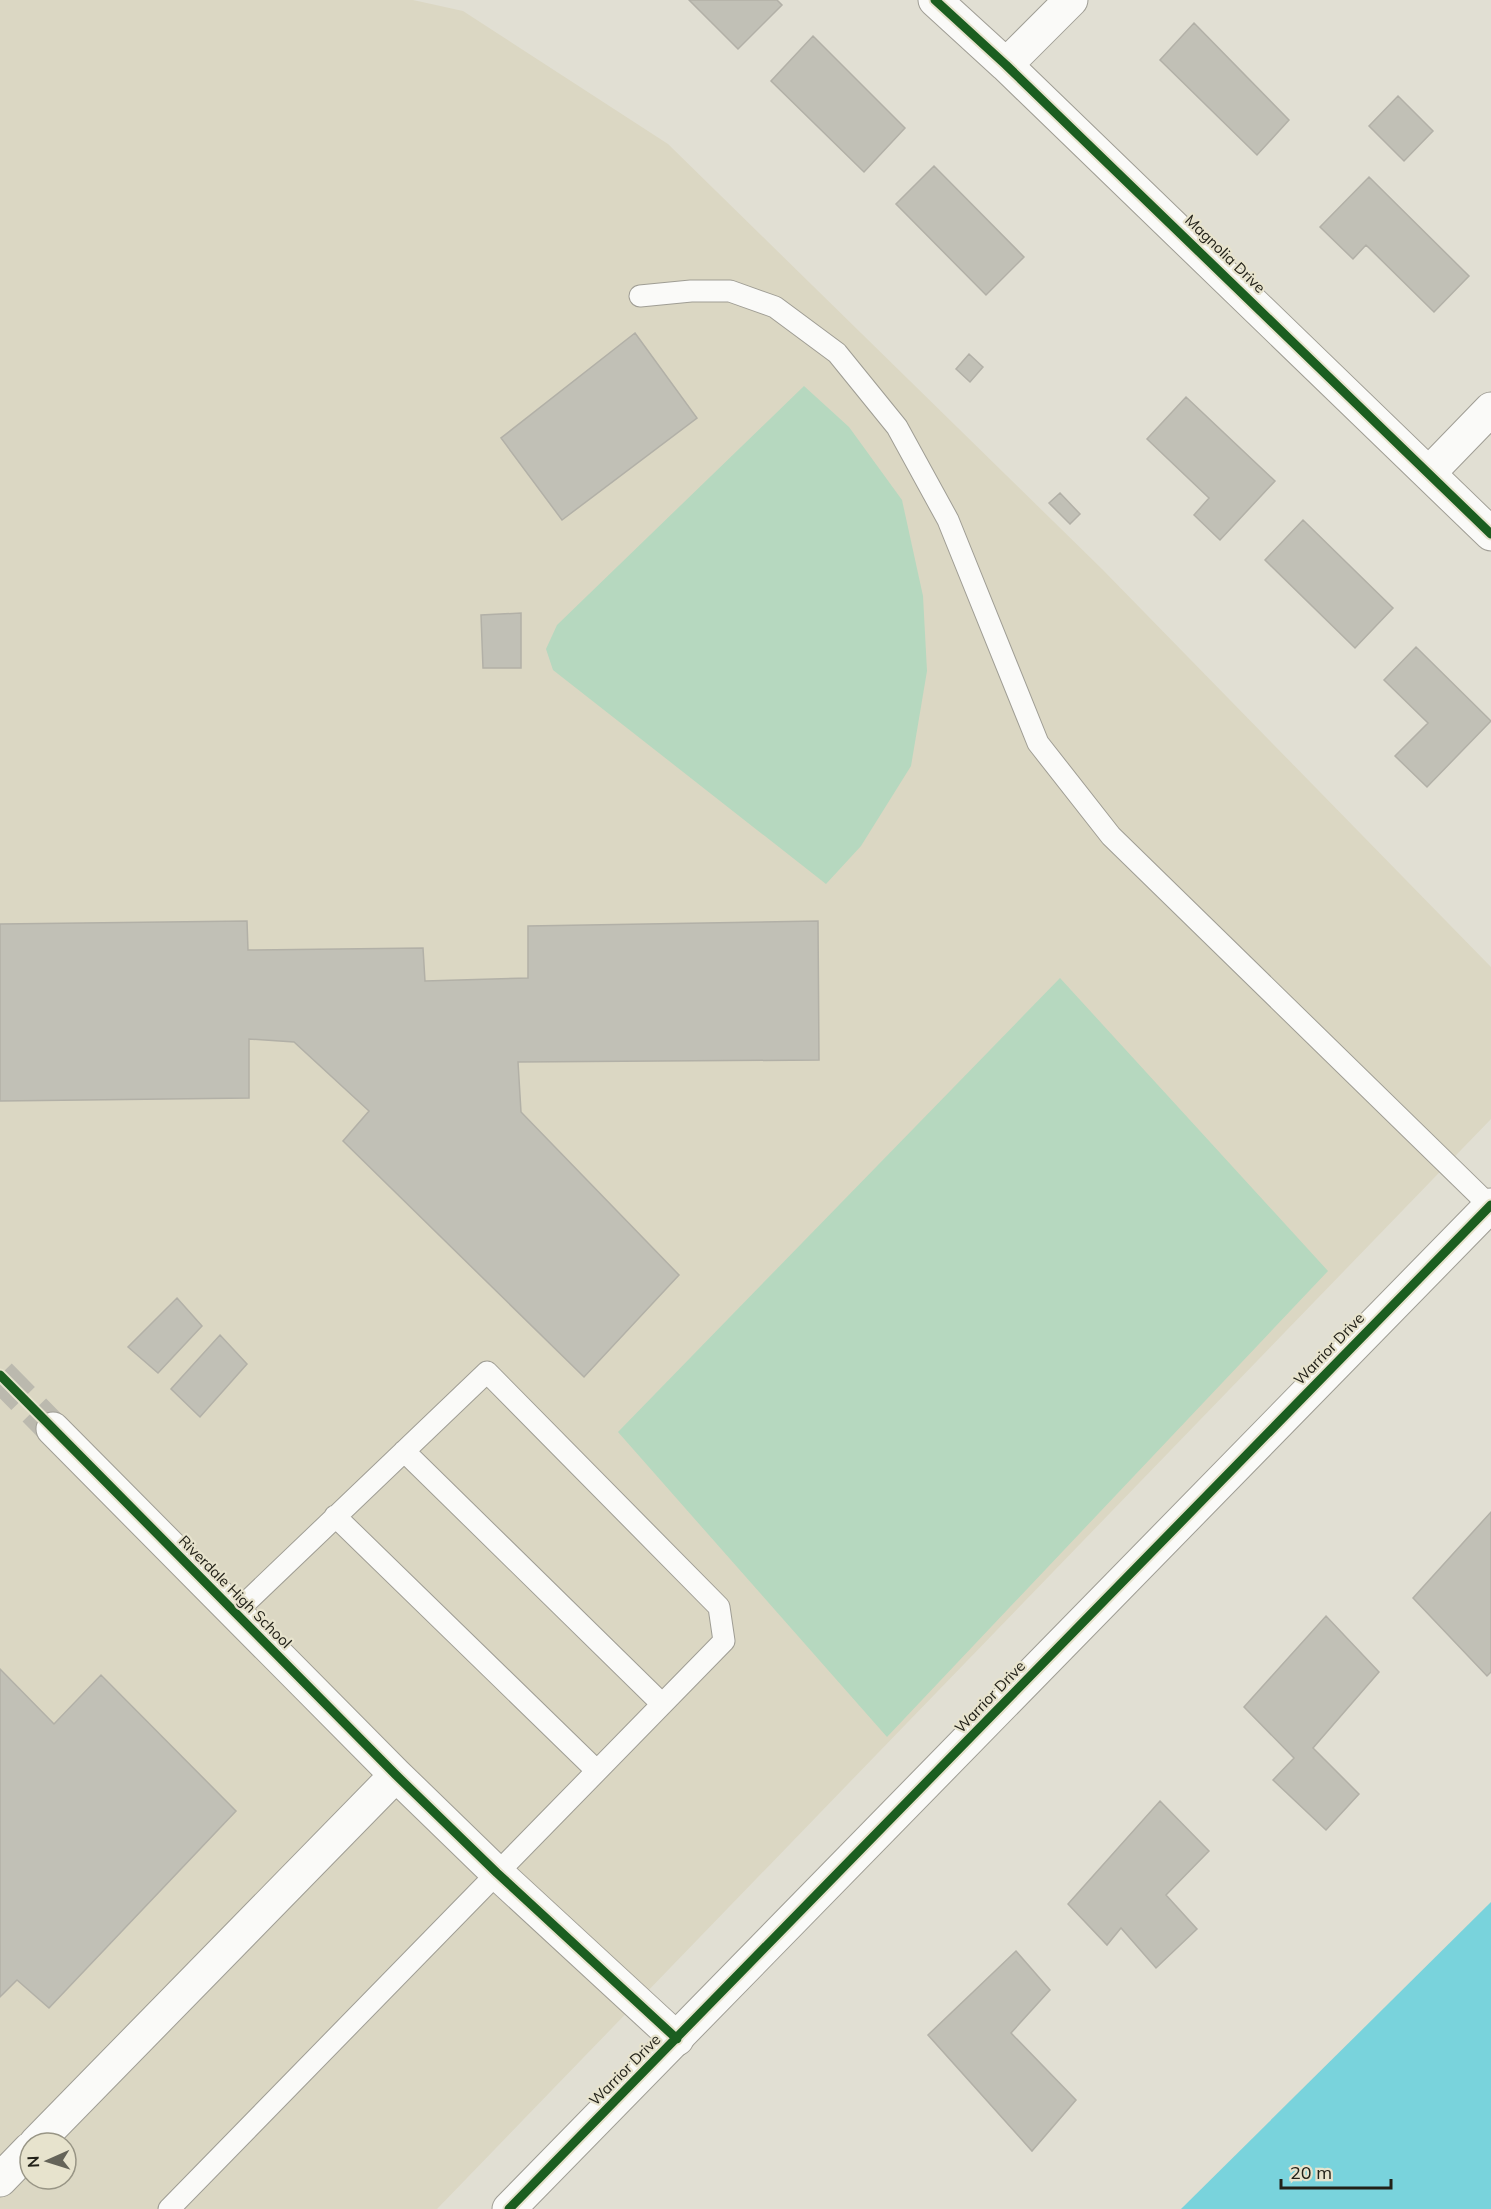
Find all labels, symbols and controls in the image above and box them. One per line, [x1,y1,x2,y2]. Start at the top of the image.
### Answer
street label: Magnolia Drive [1181,210,1270,297]
street label: Warrior Drive [1289,1308,1368,1389]
street label: Riverdale High School [175,1531,296,1652]
street label: Warrior Drive [950,1656,1029,1737]
street label: Warrior Drive [585,2030,664,2109]
north arrow [18,2131,78,2191]
scale bar [1281,2152,1390,2190]
text: N [23,2155,43,2168]
text: 20 m [1290,2161,1332,2184]

